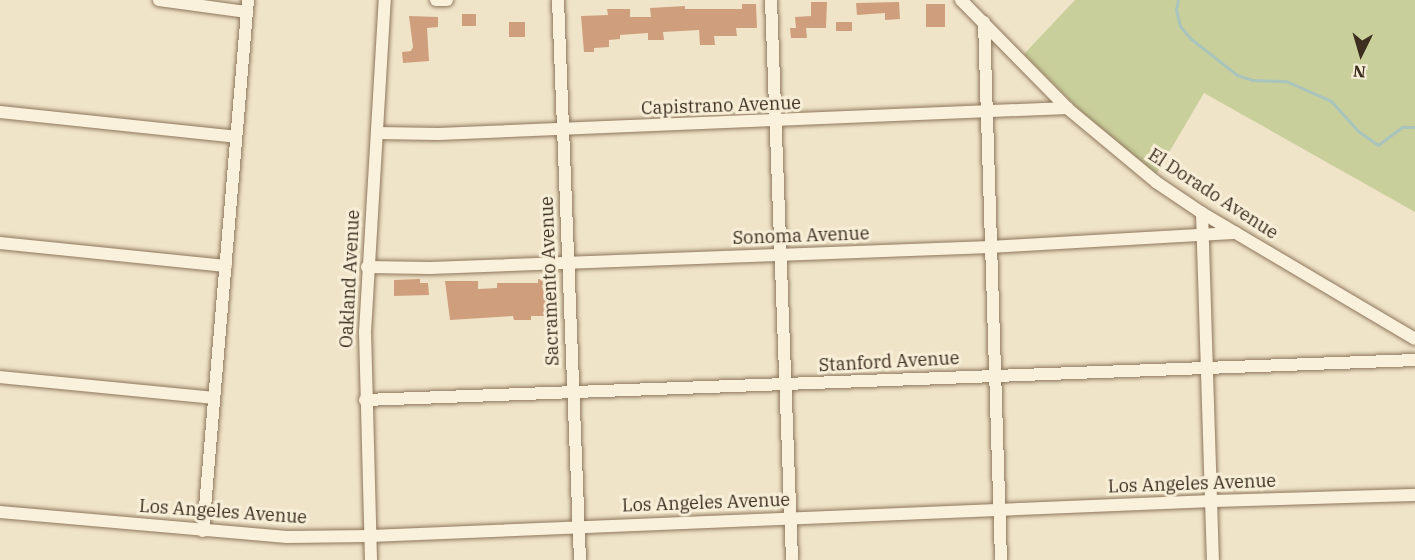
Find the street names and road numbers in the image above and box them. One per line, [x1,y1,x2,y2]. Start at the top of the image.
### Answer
street label: Capistrano Avenue [641,92,801,120]
street label: El Dorado Avenue [1144,144,1282,244]
street label: Sacramento Avenue [536,196,564,366]
street label: Oakland Avenue [336,209,364,349]
street label: Sonoma Avenue [732,223,870,249]
street label: Stanford Avenue [818,348,960,376]
street label: Los Angeles Avenue [1108,470,1276,498]
street label: Los Angeles Avenue [622,489,790,517]
street label: Los Angeles Avenue [138,495,308,529]

